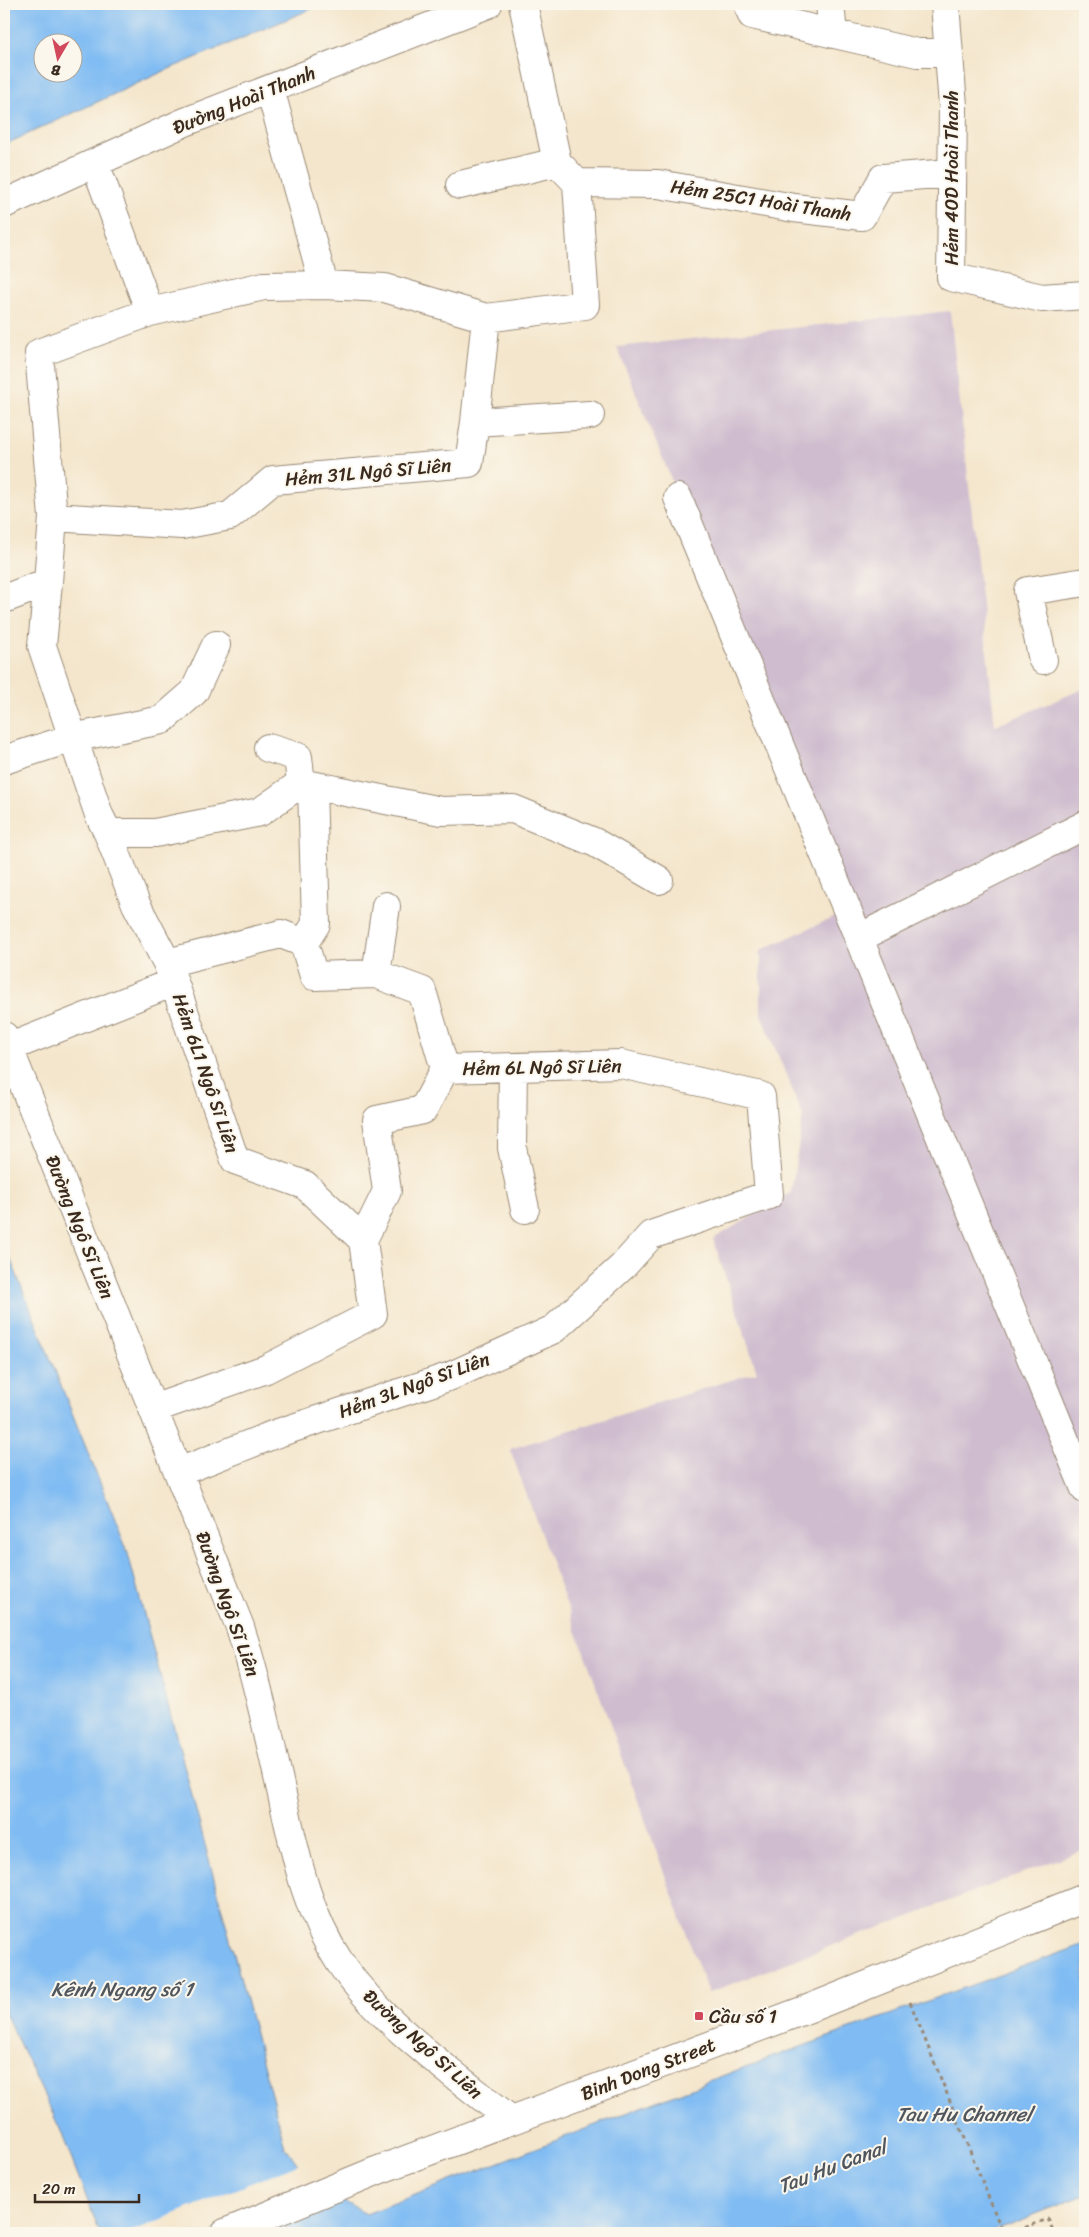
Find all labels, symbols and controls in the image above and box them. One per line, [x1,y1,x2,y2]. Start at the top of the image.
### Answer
north arrow [32,32,82,82]
street label: Đường Hoài Thanh [167,56,321,144]
text: B [50,57,62,83]
street label: Hẻm 40D Hoài Thanh [935,91,968,265]
street label: Hẻm 25C1 Hoài Thanh [668,169,854,231]
street label: Hẻm 31L Ngô Sĩ Liên [283,448,453,496]
street label: Hẻm 6L1 Ngô Sĩ Liên [163,989,249,1157]
street label: Hẻm 6L Ngô Sĩ Liên [462,1049,622,1085]
street label: Đường Ngô Sĩ Liên [36,1150,124,1304]
street label: Hẻm 3L Ngô Sĩ Liên [334,1342,494,1428]
street label: Đường Ngô Sĩ Liên [186,1527,270,1681]
water label: Kênh Ngang số 1 [51,1972,195,2007]
street label: Đường Ngô Sĩ Liên [355,1981,491,2107]
place label: Cầu số 1 [709,2000,777,2033]
marker: Cầu số 1 [693,2010,705,2022]
street label: Binh Dong Street [576,2028,720,2110]
water label: Tau Hu Channel [896,2097,1036,2132]
water label: Tau Hu Canal [773,2129,895,2204]
scale bar [35,2172,139,2204]
text: 20 m [42,2176,76,2202]

